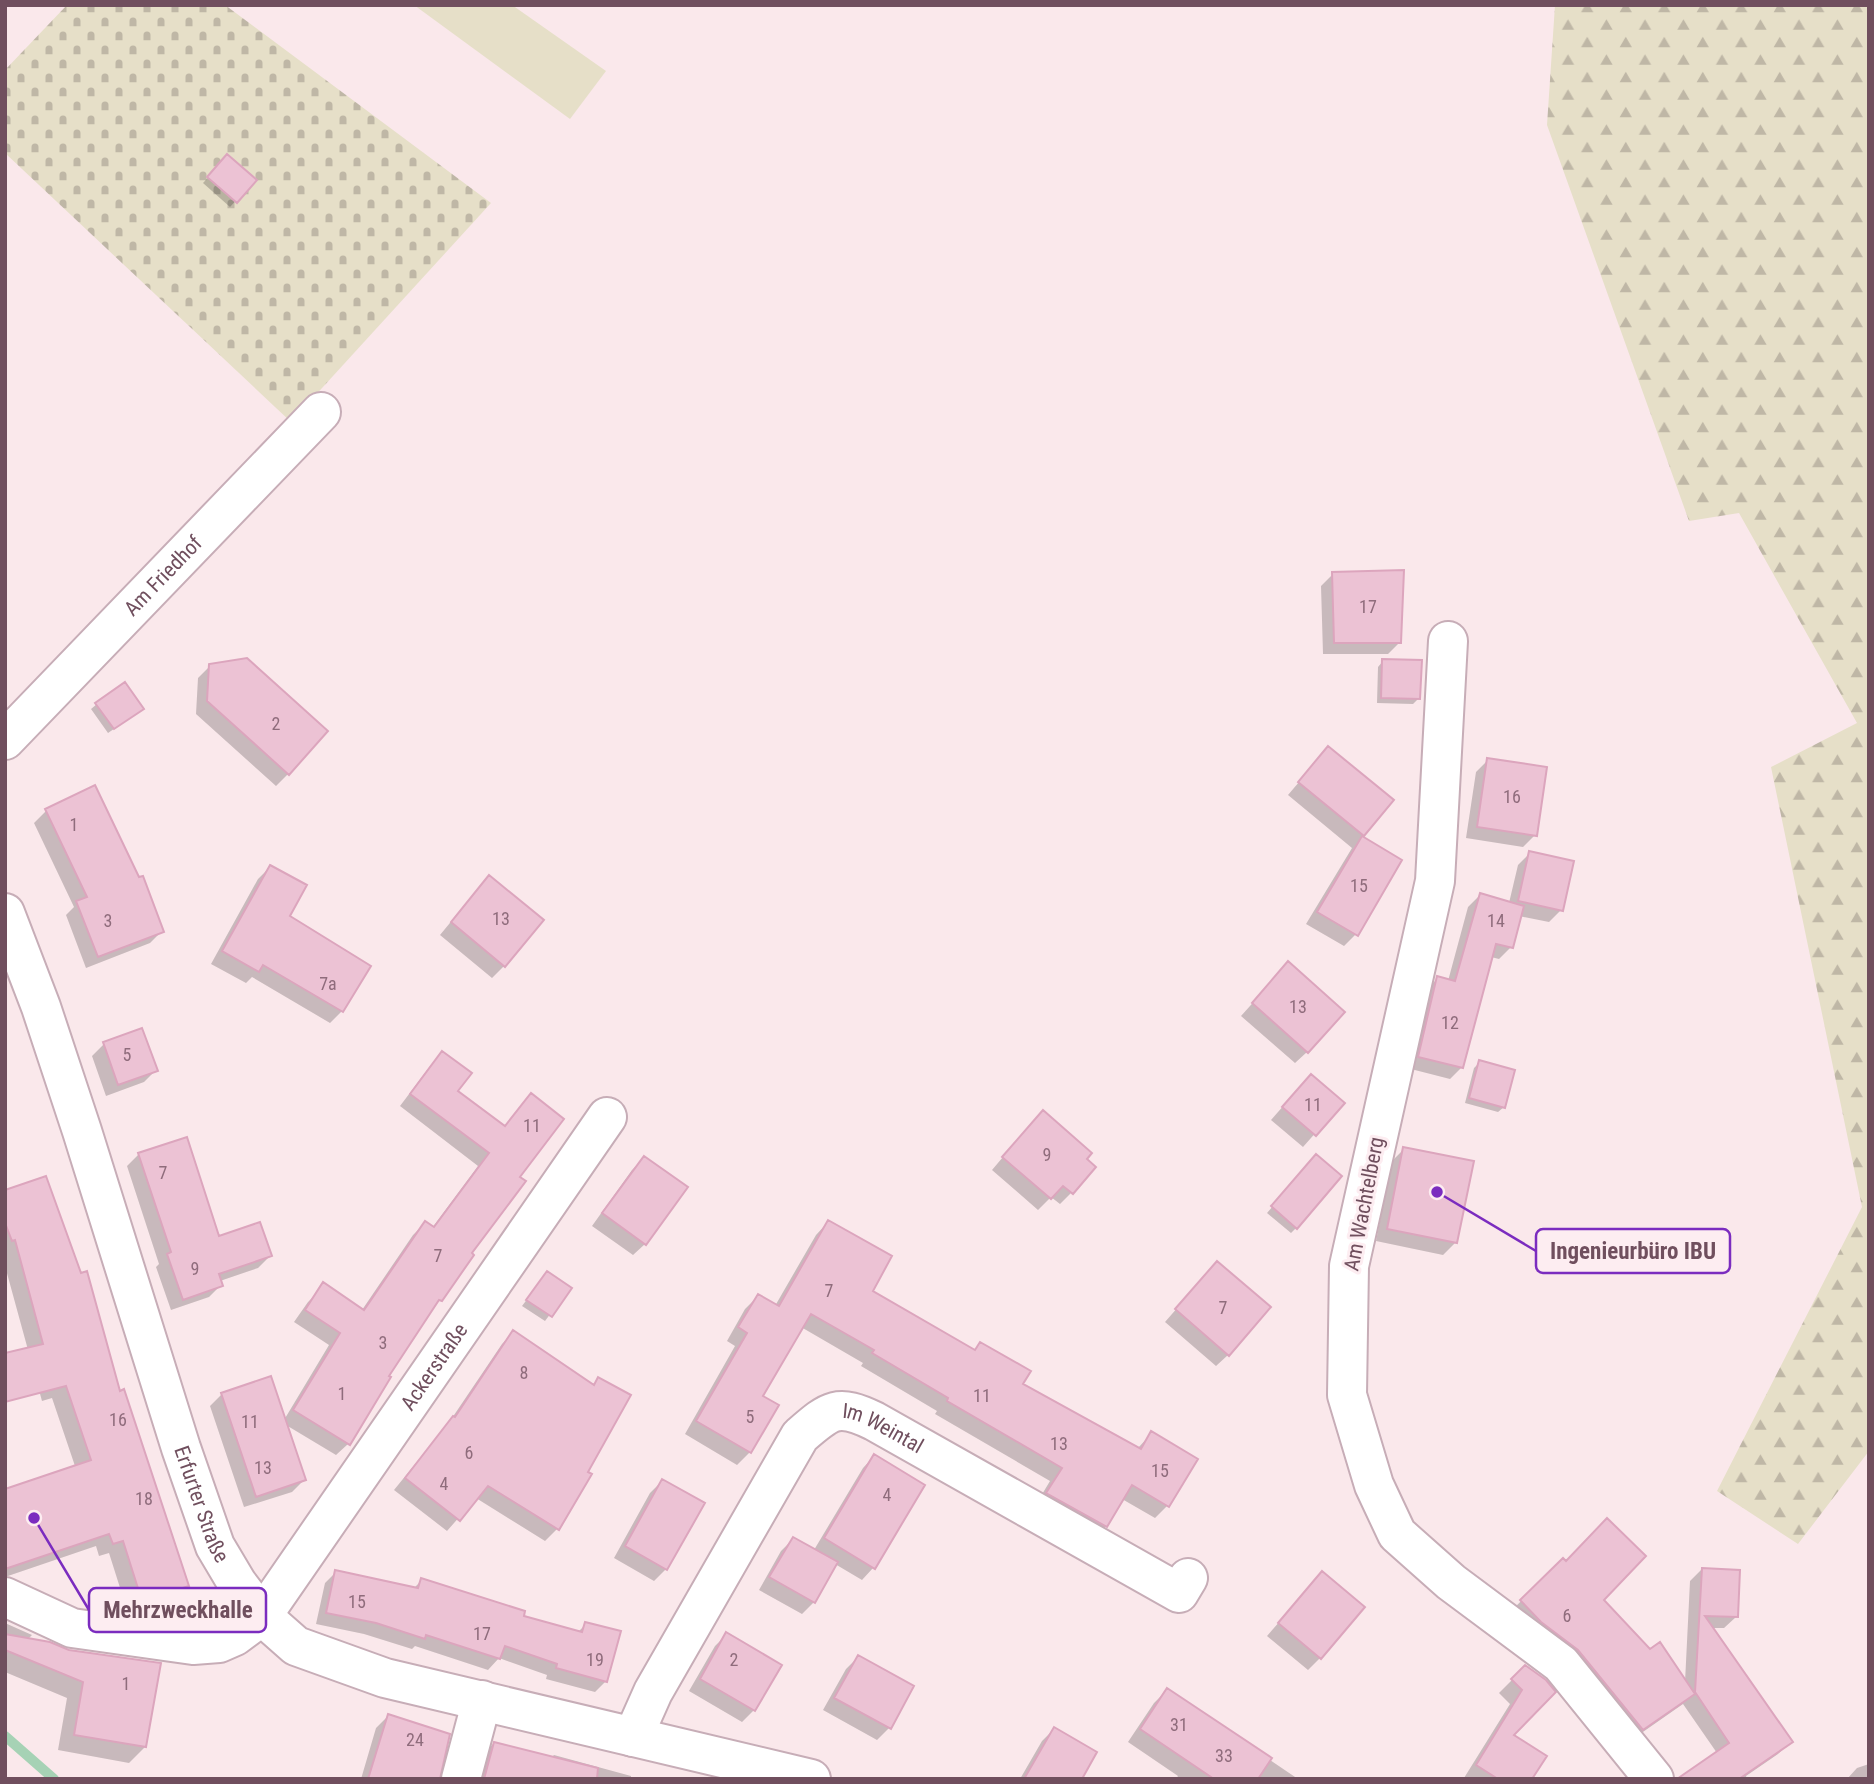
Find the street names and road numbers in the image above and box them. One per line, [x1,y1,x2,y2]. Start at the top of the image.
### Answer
street label: Am Friedhof [119,531,207,621]
street label: Am Wachtelberg [1339,1135,1389,1273]
street label: Ackerstraße [396,1319,473,1415]
street label: Im Weintal [842,1399,927,1458]
street label: Erfurter Straße [169,1443,234,1567]

